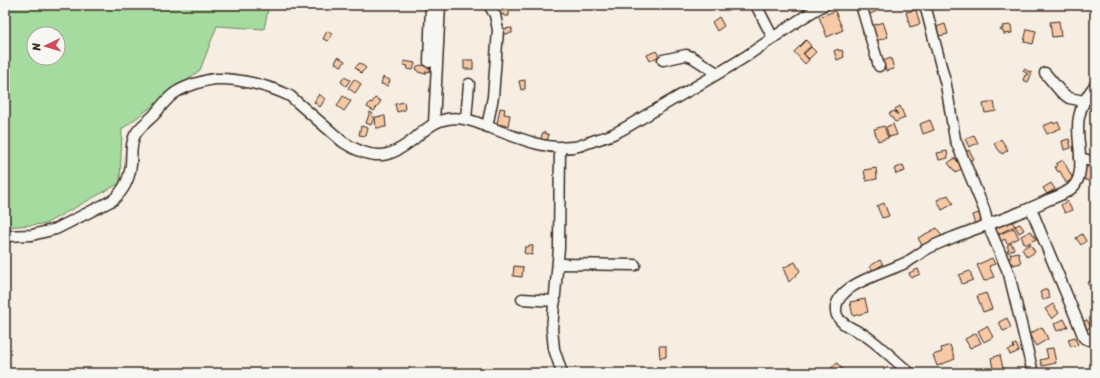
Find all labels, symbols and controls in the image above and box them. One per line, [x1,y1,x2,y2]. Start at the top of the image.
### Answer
north arrow [26,26,66,66]
text: N [27,42,46,52]

